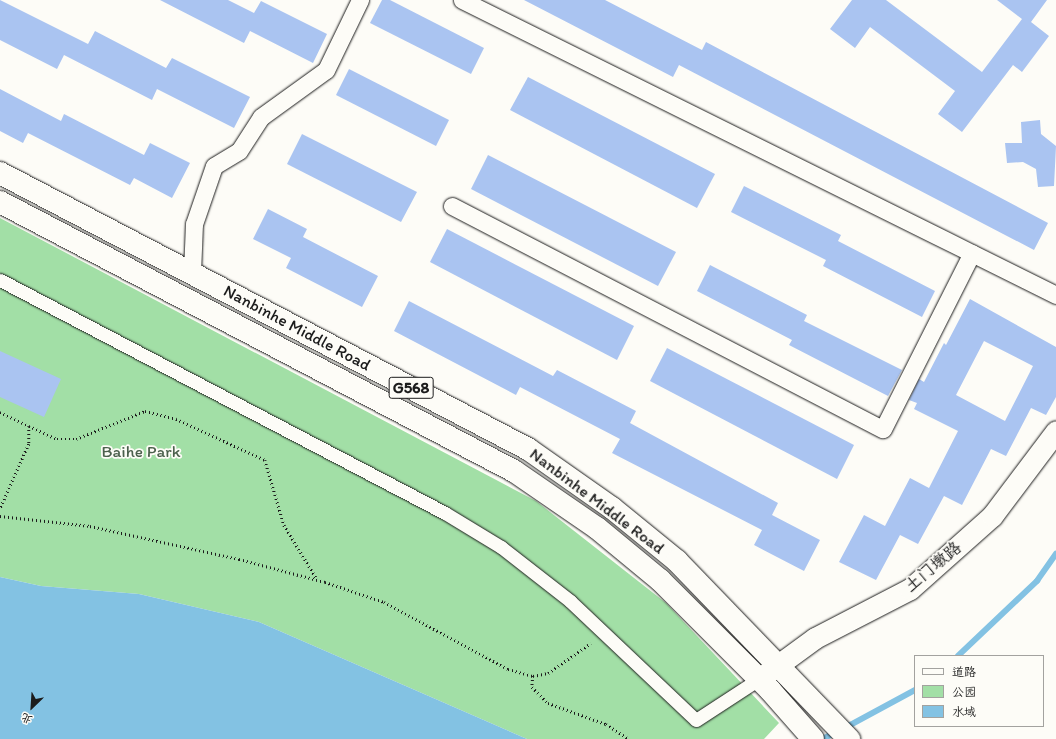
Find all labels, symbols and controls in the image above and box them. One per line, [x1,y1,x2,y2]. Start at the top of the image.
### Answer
street label: Nanbinhe Middle Road [220,281,374,375]
road number: G568 [388,374,434,402]
park label: Baihe Park [102,442,180,462]
street label: Nanbinhe Middle Road [526,444,668,558]
street label: 土门墩路 [900,537,966,597]
legend [914,655,1044,727]
text: 道路 [952,665,976,679]
text: 公园 [952,685,976,699]
north arrow [12,687,52,727]
text: 水域 [952,705,976,719]
text: 北 [19,710,34,727]

